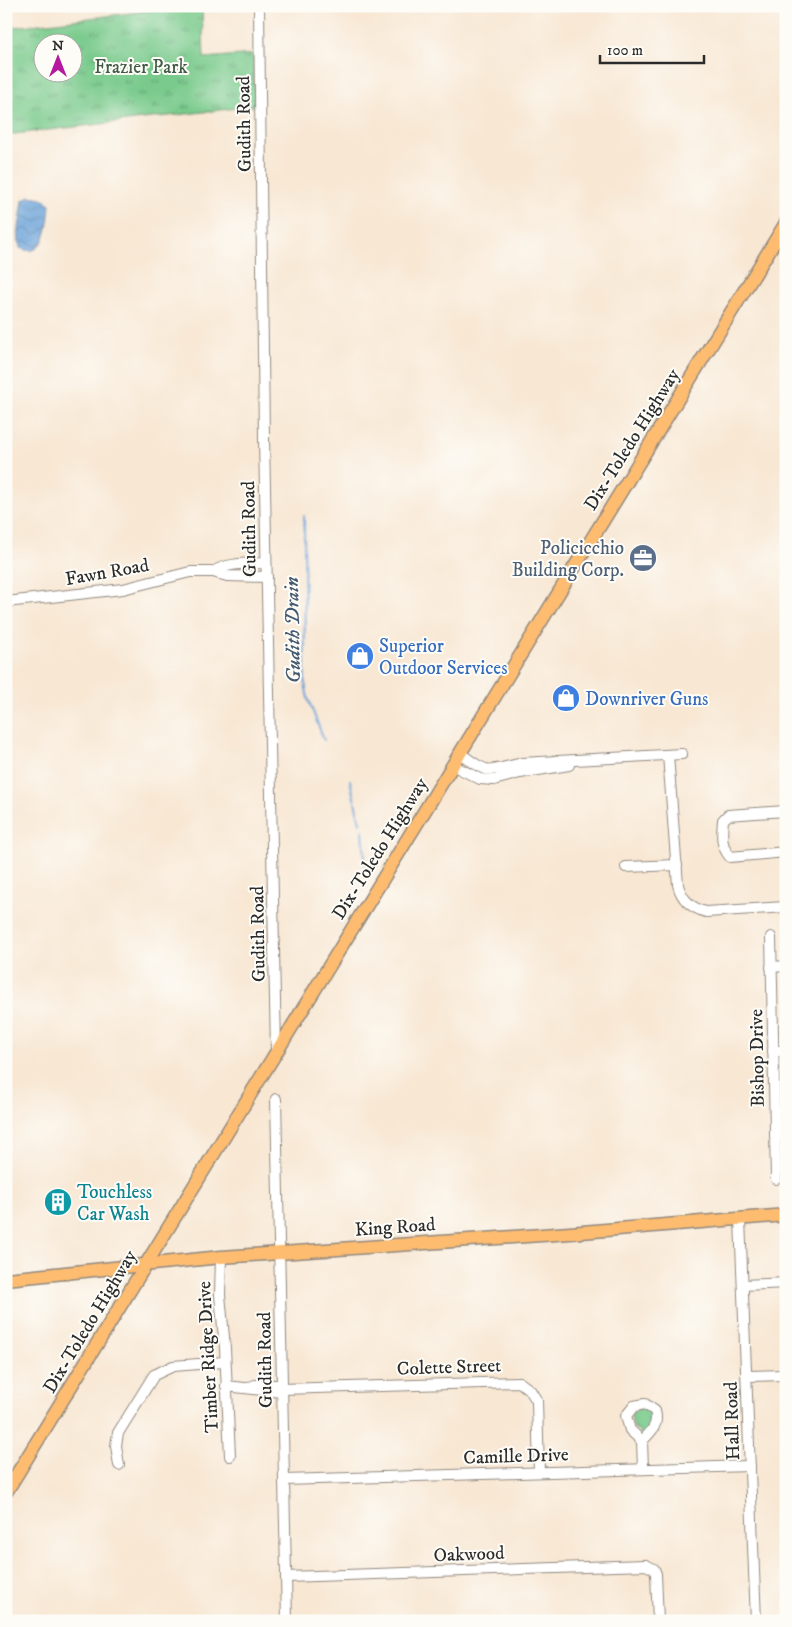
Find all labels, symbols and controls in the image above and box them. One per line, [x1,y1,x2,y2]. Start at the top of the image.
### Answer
north arrow [32,32,82,82]
scale bar [600,32,703,64]
text: N [52,37,64,55]
text: 100 m [607,41,643,60]
park label: Frazier Park [94,56,188,79]
street label: Gudith Road [232,75,257,172]
street label: Dix-Toledo Highway [579,364,686,515]
street label: Gudith Road [237,480,262,577]
place label: Policicchio Building Corp. [512,537,624,582]
office icon: Policicchio Building Corp. [628,543,658,573]
street label: Fawn Road [64,554,151,591]
water label: Gudith Drain [280,576,307,684]
place label: Superior Outdoor Services [379,635,508,680]
shop icon: Superior Outdoor Services [345,641,375,671]
shop icon: Downriver Guns [551,683,581,713]
place label: Downriver Guns [585,688,708,711]
street label: Dix-Toledo Highway [327,773,434,924]
street label: Gudith Road [246,885,271,982]
street label: Bishop Drive [745,1009,770,1107]
place label: Touchless Car Wash [77,1181,152,1226]
building icon: Touchless Car Wash [43,1187,73,1217]
street label: King Road [354,1213,437,1242]
street label: Dix-Toledo Highway [38,1245,143,1398]
street label: Timber Ridge Drive [193,1280,224,1433]
street label: Gudith Road [253,1311,278,1408]
street label: Colette Street [396,1354,502,1381]
street label: Hall Road [720,1381,745,1461]
street label: Camille Drive [463,1443,569,1470]
street label: Oakwood [433,1542,505,1567]

